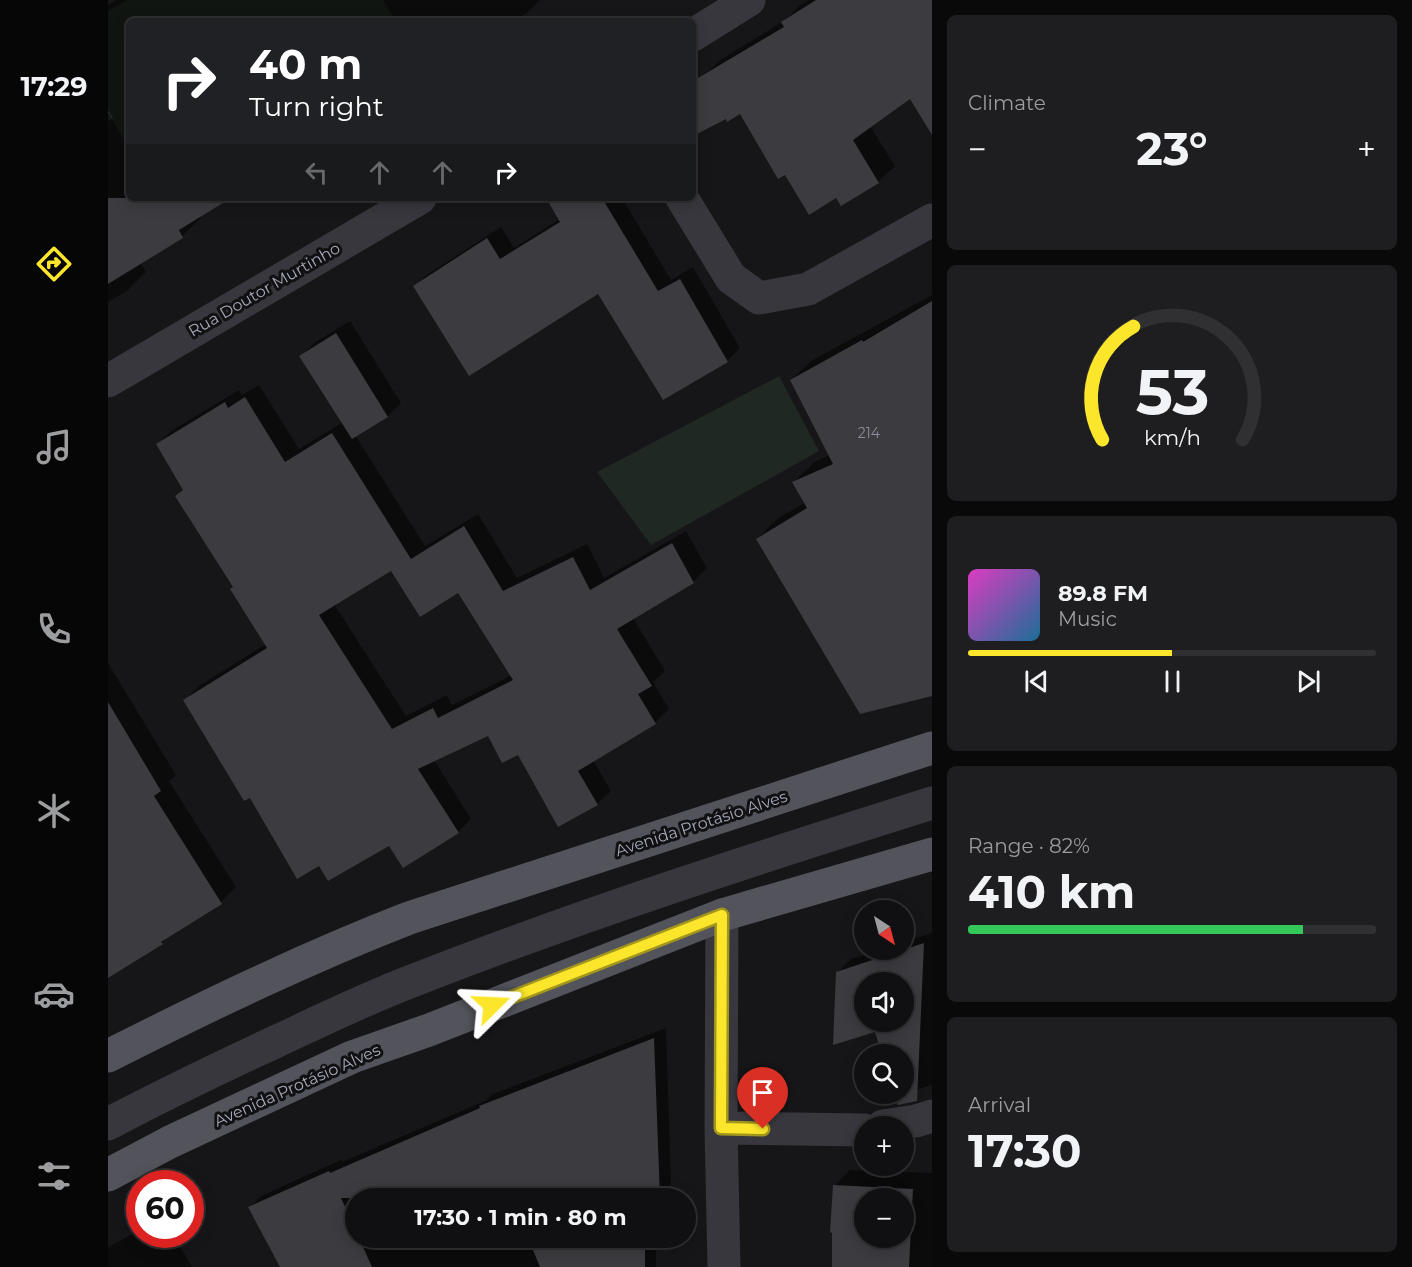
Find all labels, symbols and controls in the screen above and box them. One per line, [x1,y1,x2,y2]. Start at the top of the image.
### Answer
text: 40 m [249,38,362,90]
icon: right [150,42,228,120]
text: 17:29 [21,70,88,103]
text: Turn right [249,90,384,123]
text: Climate [968,91,1046,115]
text: 23° [1136,121,1208,176]
text: − [968,129,987,169]
text: + [1357,129,1376,169]
icon: left [300,156,333,189]
icon: ahead [363,156,396,189]
icon: ahead [426,156,459,189]
icon: right [489,156,522,189]
street label: Rua Doutor Murtinho [185,238,343,341]
icon: directions [33,243,75,285]
text: 53 [1135,354,1209,430]
house number: 214 [858,424,881,442]
text: km/h [1143,425,1201,451]
icon: music [33,426,75,468]
text: 89.8 FM [1058,580,1148,607]
text: Music [1058,607,1117,631]
icon: phone [33,608,75,650]
icon: previous [1020,665,1053,698]
icon: pause [1156,665,1189,698]
icon: next [1292,665,1325,698]
street label: Avenida Protásio Alves [613,787,790,860]
icon: climate [33,790,75,832]
text: Range · 82% [968,834,1090,858]
text: 410 km [968,864,1135,919]
north arrow [854,900,914,960]
map controls [854,900,914,1248]
button: sound [854,972,914,1032]
icon: car [33,973,75,1015]
position arrow [460,973,524,1037]
street label: Avenida Protásio Alves [211,1040,383,1131]
button: search [854,1044,914,1104]
pin [737,1067,788,1129]
icon: arrive [746,1076,779,1109]
text: Arrival [968,1093,1031,1117]
button: + [854,1116,914,1176]
text: 17:30 [968,1123,1082,1178]
icon: filters [33,1155,75,1197]
speed limit sign: 60 [126,1170,204,1248]
button: − [854,1188,914,1248]
text: 17:30 · 1 min · 80 m [414,1204,627,1231]

